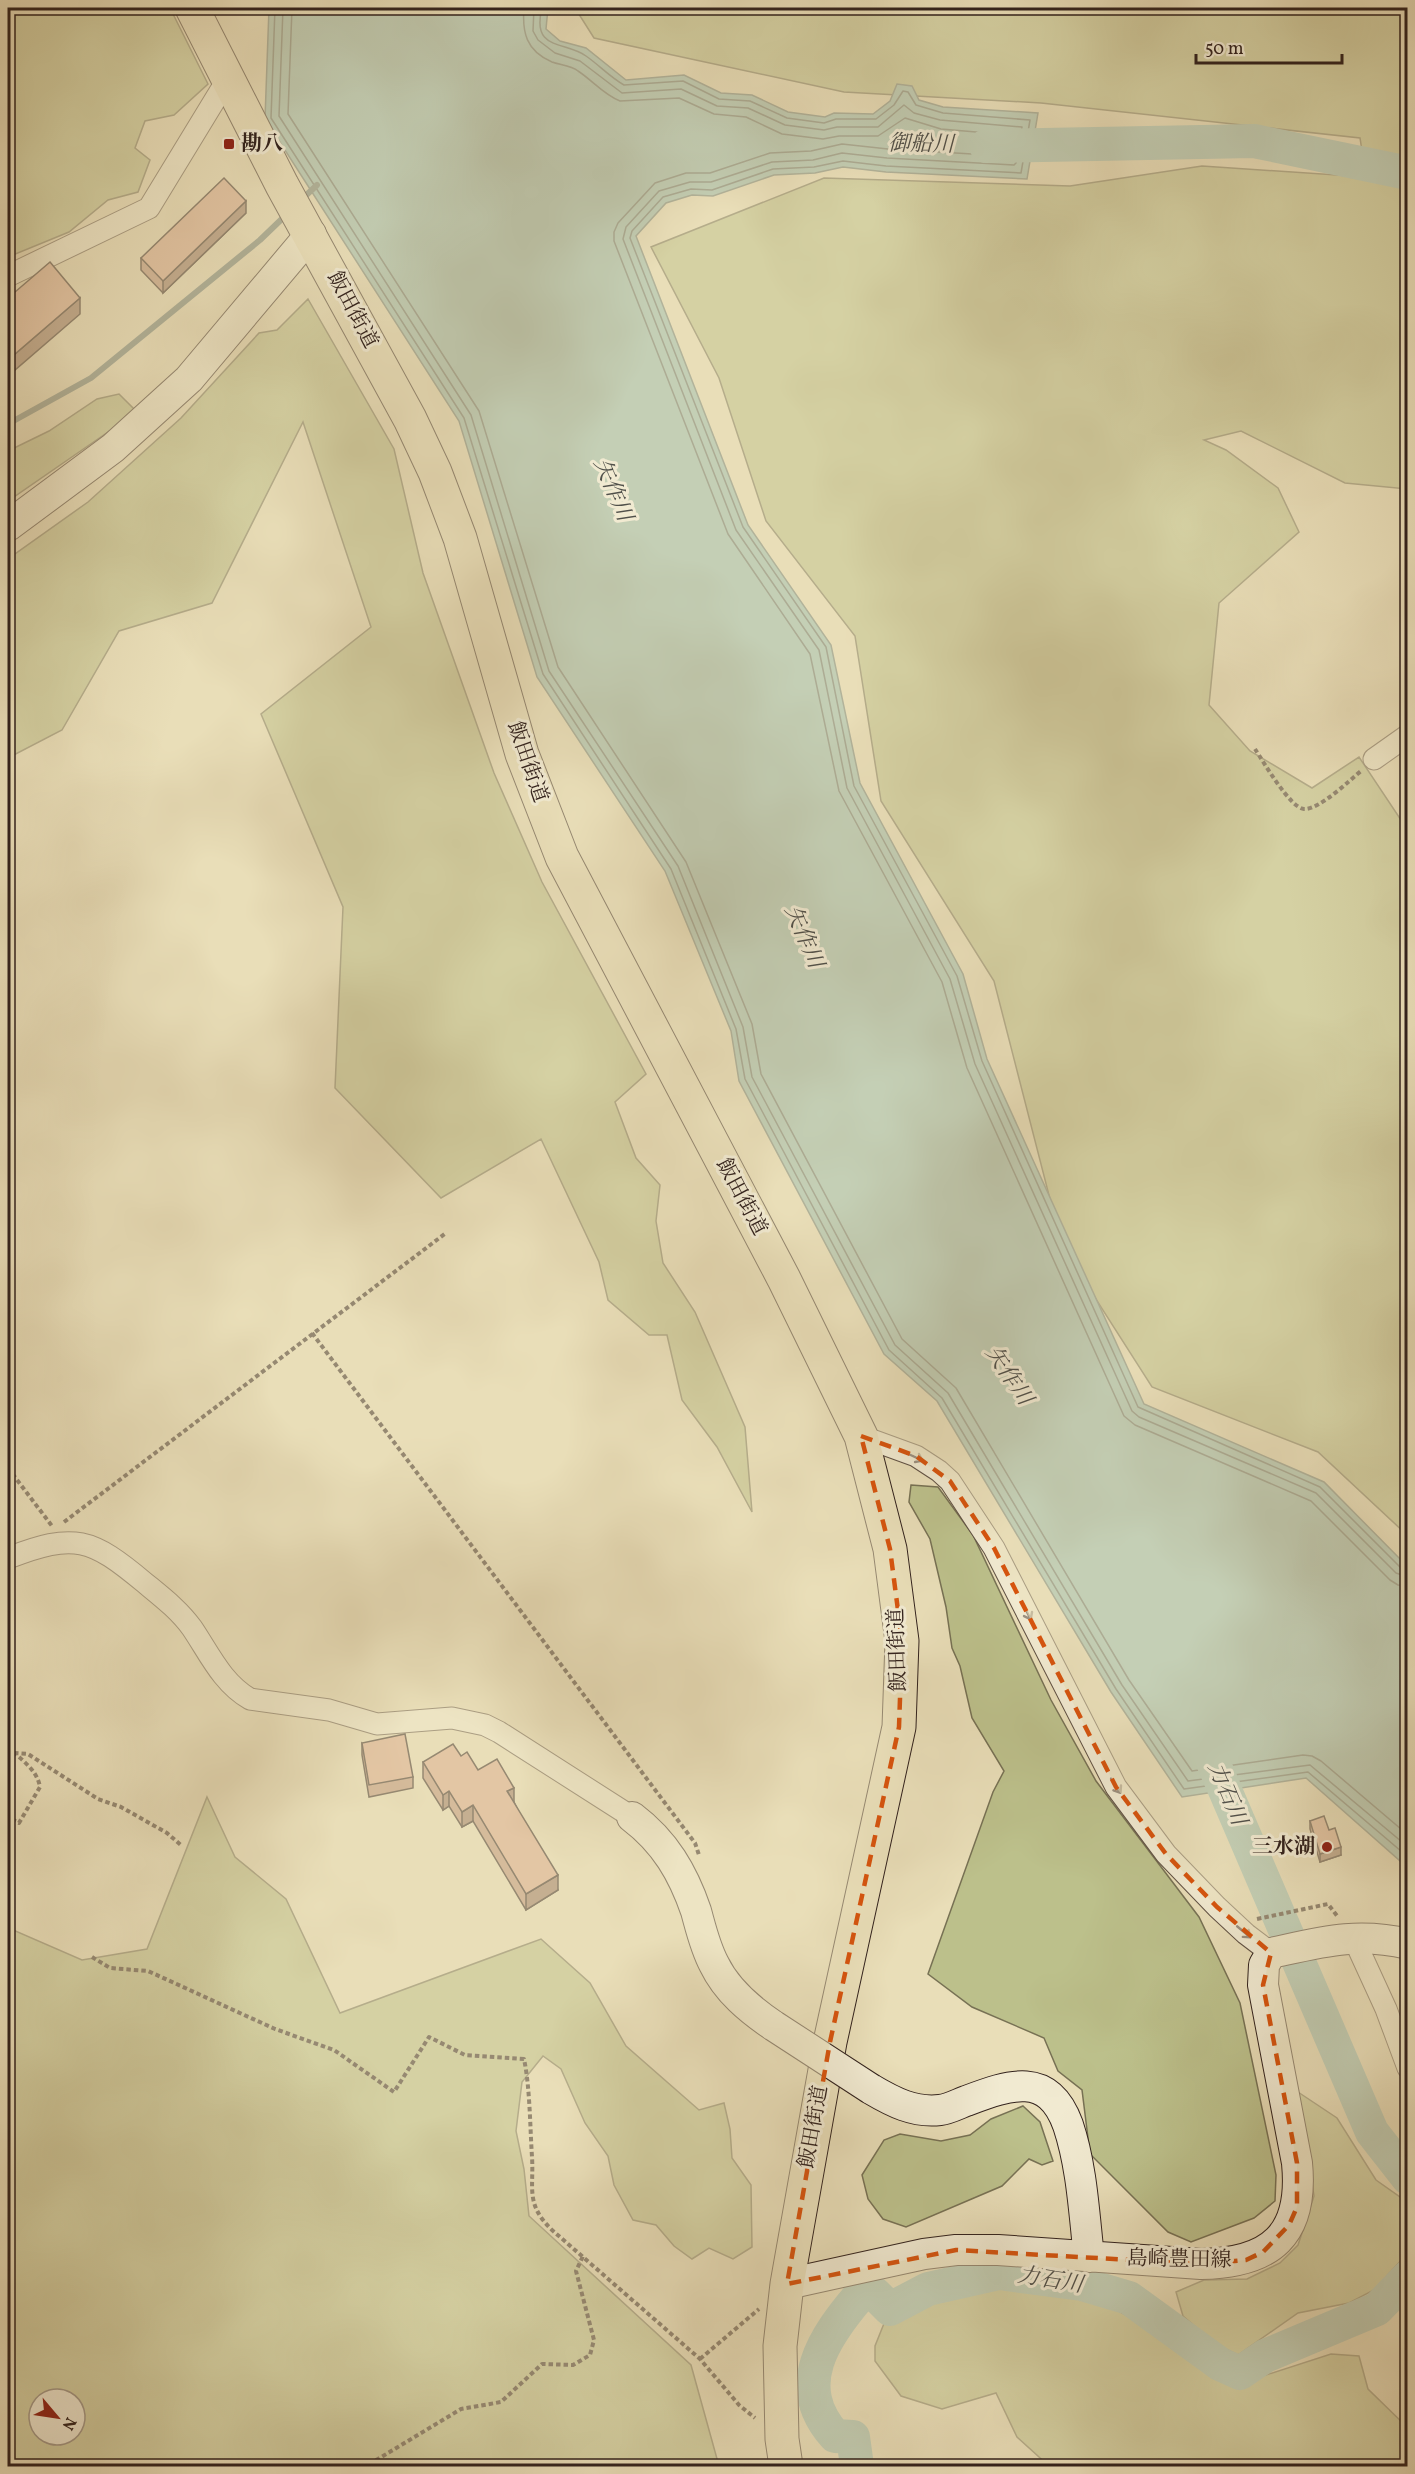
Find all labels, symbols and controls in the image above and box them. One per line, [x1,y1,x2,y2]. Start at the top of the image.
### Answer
scale bar [1196,27,1342,65]
text: 50 m [1205,37,1244,62]
water label: 御船川 [888,129,956,161]
place label: 勘八 [241,130,283,159]
marker: 勘八 [222,137,236,151]
street label: 飯田街道 [319,266,385,354]
water label: 矢作川 [585,454,640,528]
street label: 飯田街道 [500,718,554,806]
water label: 矢作川 [776,901,831,975]
street label: 飯田街道 [708,1153,774,1241]
water label: 矢作川 [977,1340,1040,1414]
one-way arrow [906,1451,923,1463]
one-way arrow [1022,1603,1034,1621]
street label: 飯田街道 [882,1608,914,1692]
water label: 力石川 [1199,1758,1254,1832]
one-way arrow [1110,1777,1122,1794]
place label: 三水湖 [1252,1833,1315,1862]
marker: 三水湖 [1320,1840,1334,1854]
one-way arrow [1236,1925,1252,1938]
street label: 飯田街道 [792,2083,836,2171]
street label: 島崎豊田線 [1126,2245,1232,2275]
water label: 力石川 [1015,2261,1087,2302]
north arrow [27,2387,87,2447]
text: N [56,2413,81,2434]

